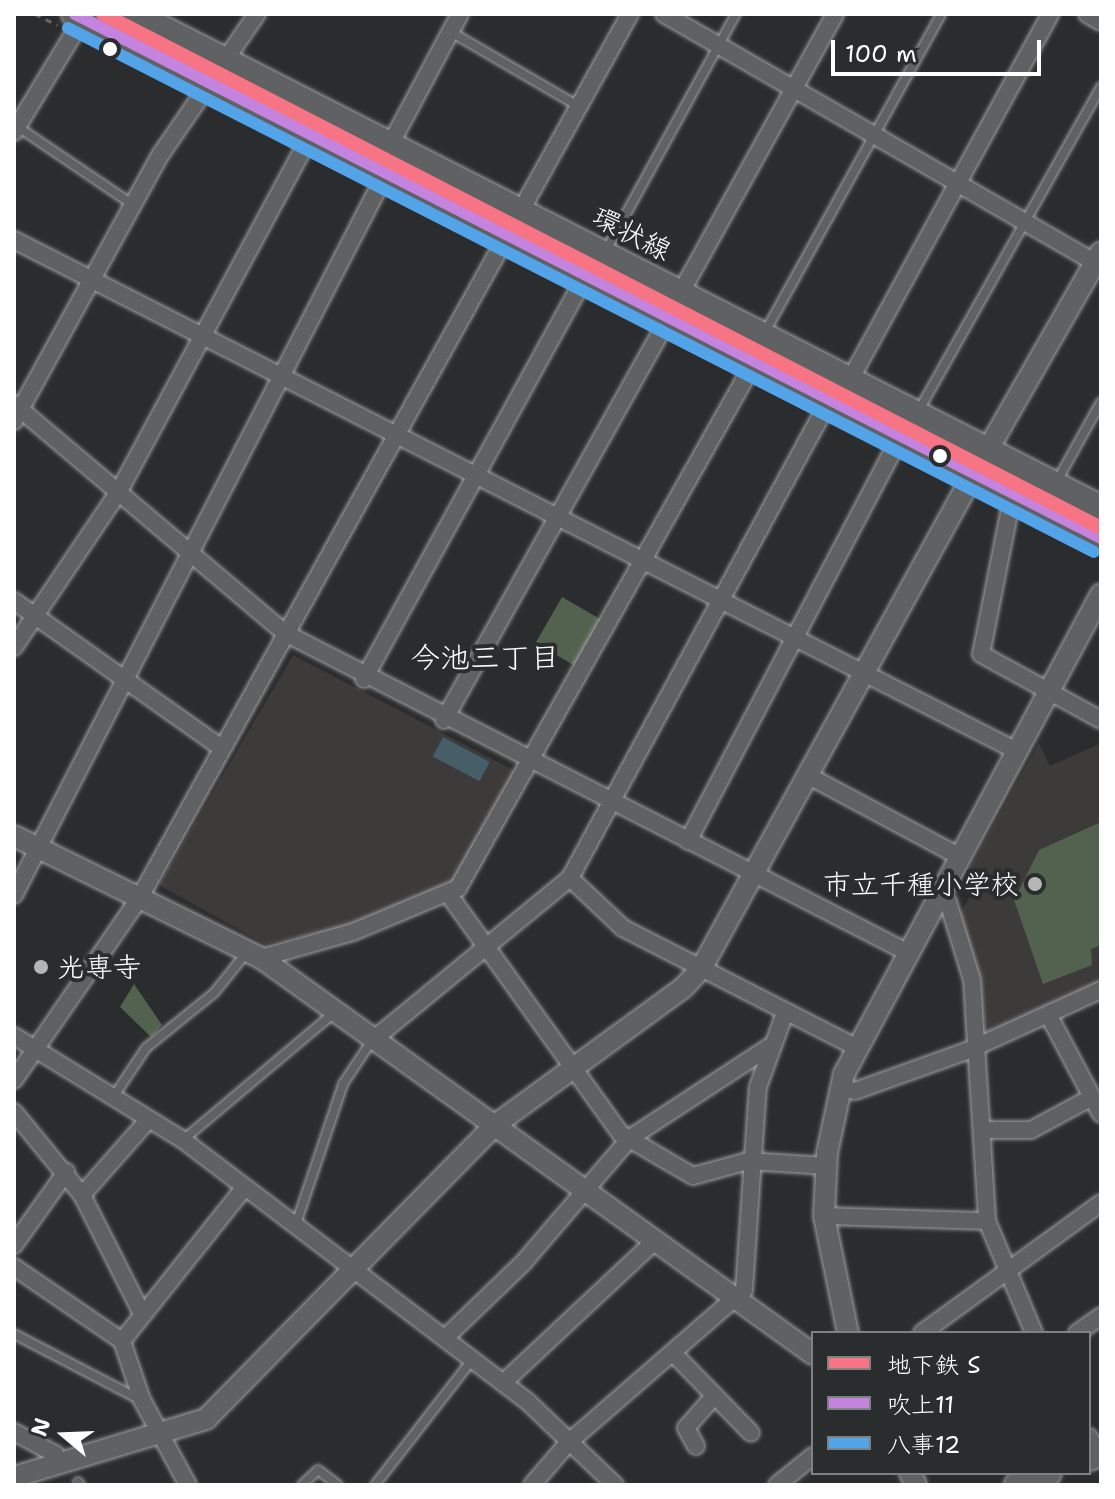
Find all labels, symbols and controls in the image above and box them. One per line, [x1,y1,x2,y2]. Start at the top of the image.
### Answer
scale bar [835,24,1045,74]
text: 100 m [845,38,917,70]
unlabelled marker [102,41,118,57]
street label: 環状線 [587,199,677,267]
unlabelled marker [932,448,948,464]
district label: 今池三丁目 [410,640,560,676]
place label: 市立千種小学校 [823,867,1019,901]
marker: 市立千種小学校 [1026,875,1044,893]
place label: 光専寺 [57,950,141,984]
marker: 光専寺 [32,958,50,976]
legend [811,1331,1091,1475]
text: 地下鉄 S [887,1349,981,1381]
text: 吹上11 [887,1389,954,1421]
north arrow [24,1395,104,1475]
text: N [24,1414,57,1440]
text: 八事12 [887,1429,961,1461]

